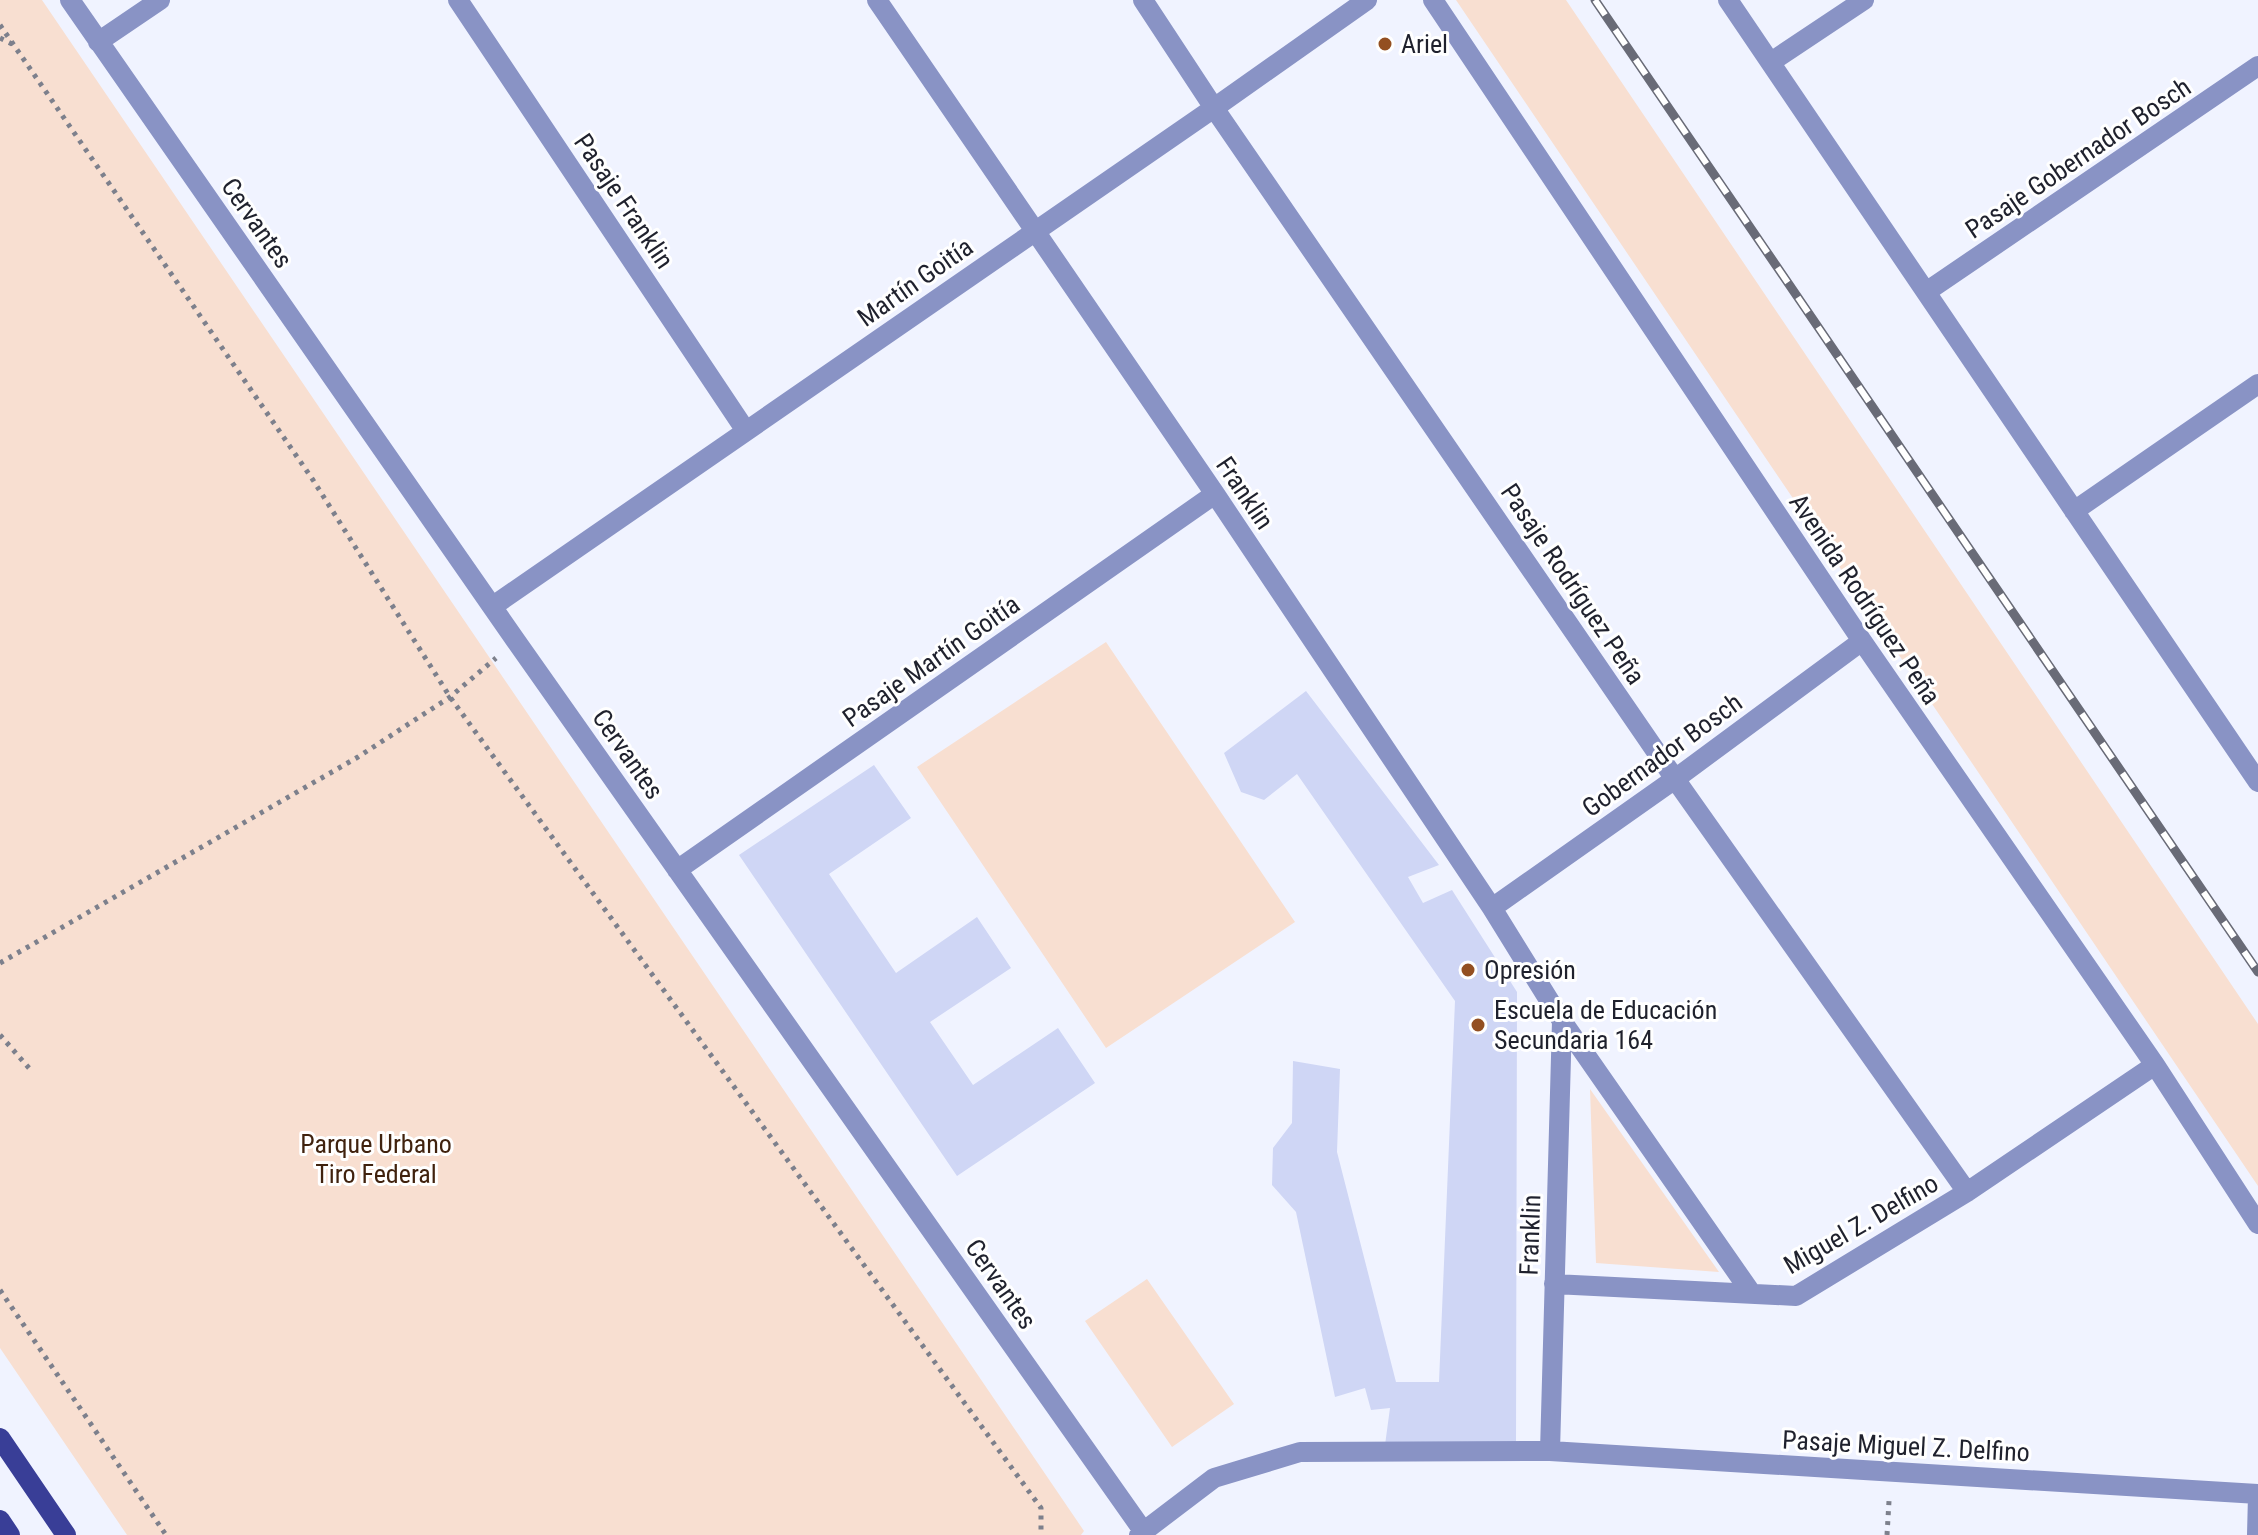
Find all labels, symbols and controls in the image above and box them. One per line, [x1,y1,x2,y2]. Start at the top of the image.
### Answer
place label: Ariel [1401,29,1448,59]
marker: Ariel [1376,35,1394,53]
street label: Pasaje Gobernador Bosch [1960,71,2196,245]
street label: Pasaje Franklin [568,128,680,274]
street label: Cervantes [215,172,299,274]
street label: Martín Goitía [852,231,978,333]
street label: Franklin [1210,451,1280,535]
street label: Pasaje Rodríguez Peña [1495,478,1651,690]
street label: Avenida Rodríguez Peña [1783,488,1947,710]
street label: Pasaje Martín Goitía [837,589,1025,733]
street label: Gobernador Bosch [1576,687,1748,823]
street label: Cervantes [586,703,670,805]
place label: Opresión [1484,955,1576,985]
marker: Opresión [1459,961,1477,979]
place label: Escuela de Educación Secundaria 164 [1494,995,1717,1055]
marker: Escuela de Educación Secundaria 164 [1469,1016,1487,1034]
park label: Parque Urbano Tiro Federal [300,1129,452,1189]
street label: Miguel Z. Delfino [1779,1168,1943,1280]
street label: Franklin [1514,1194,1546,1276]
street label: Cervantes [959,1233,1043,1335]
street label: Pasaje Miguel Z. Delfino [1781,1425,2031,1467]

